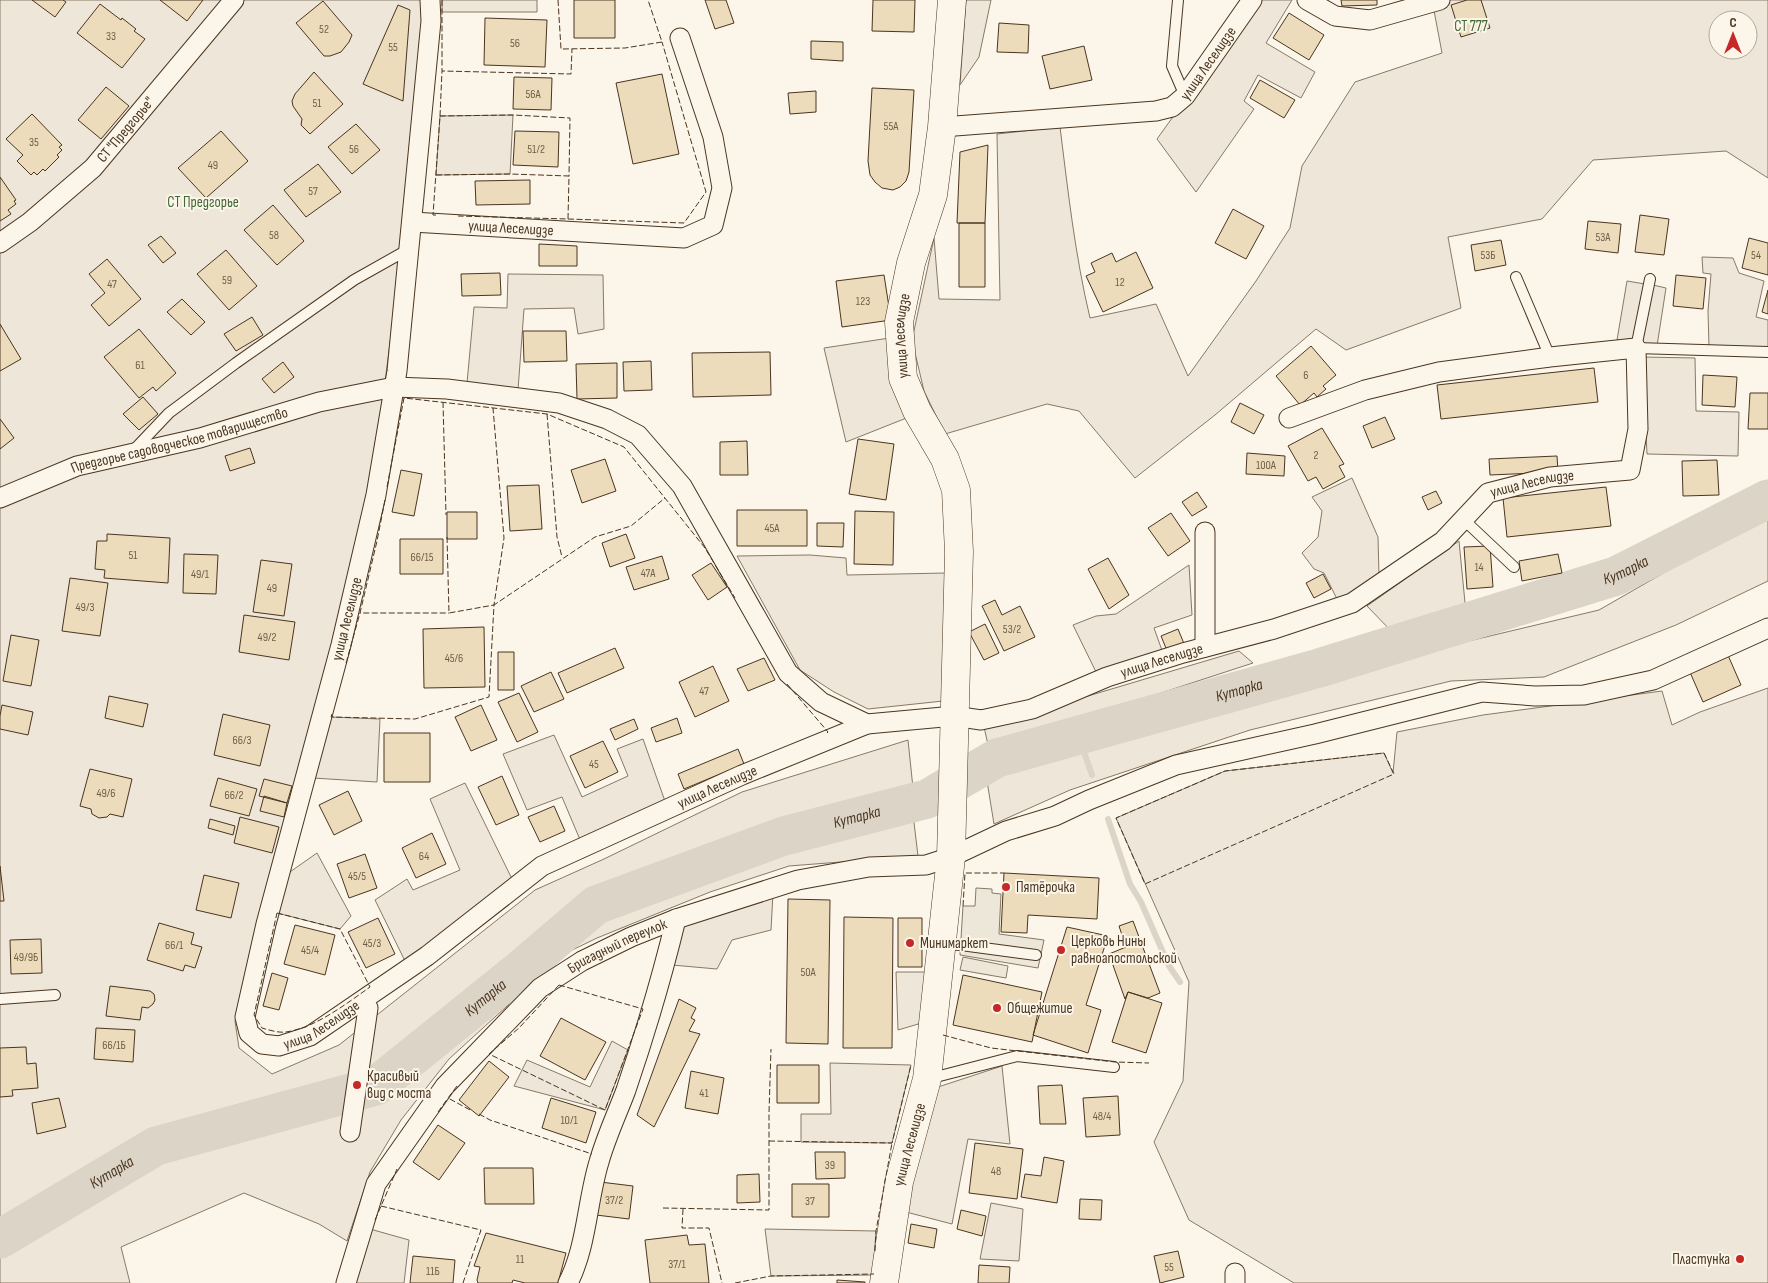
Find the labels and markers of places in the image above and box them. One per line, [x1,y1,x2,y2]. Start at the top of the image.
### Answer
place label: Пятёрочка [1016,878,1075,897]
marker: Пятёрочка [1000,881,1012,893]
place label: Церковь Нины равноапостольской [1071,932,1177,968]
place label: Минимаркет [920,934,988,953]
marker: Минимаркет [904,937,916,949]
marker: Церковь Нины равноапостольской [1055,944,1067,956]
place label: Общежитие [1007,999,1073,1018]
marker: Общежитие [991,1002,1003,1014]
place label: Красивый вид с моста [367,1067,432,1103]
marker: Красивый вид с моста [351,1079,363,1091]
place label: Пластунка [1672,1250,1730,1269]
marker: Пластунка [1734,1253,1746,1265]

